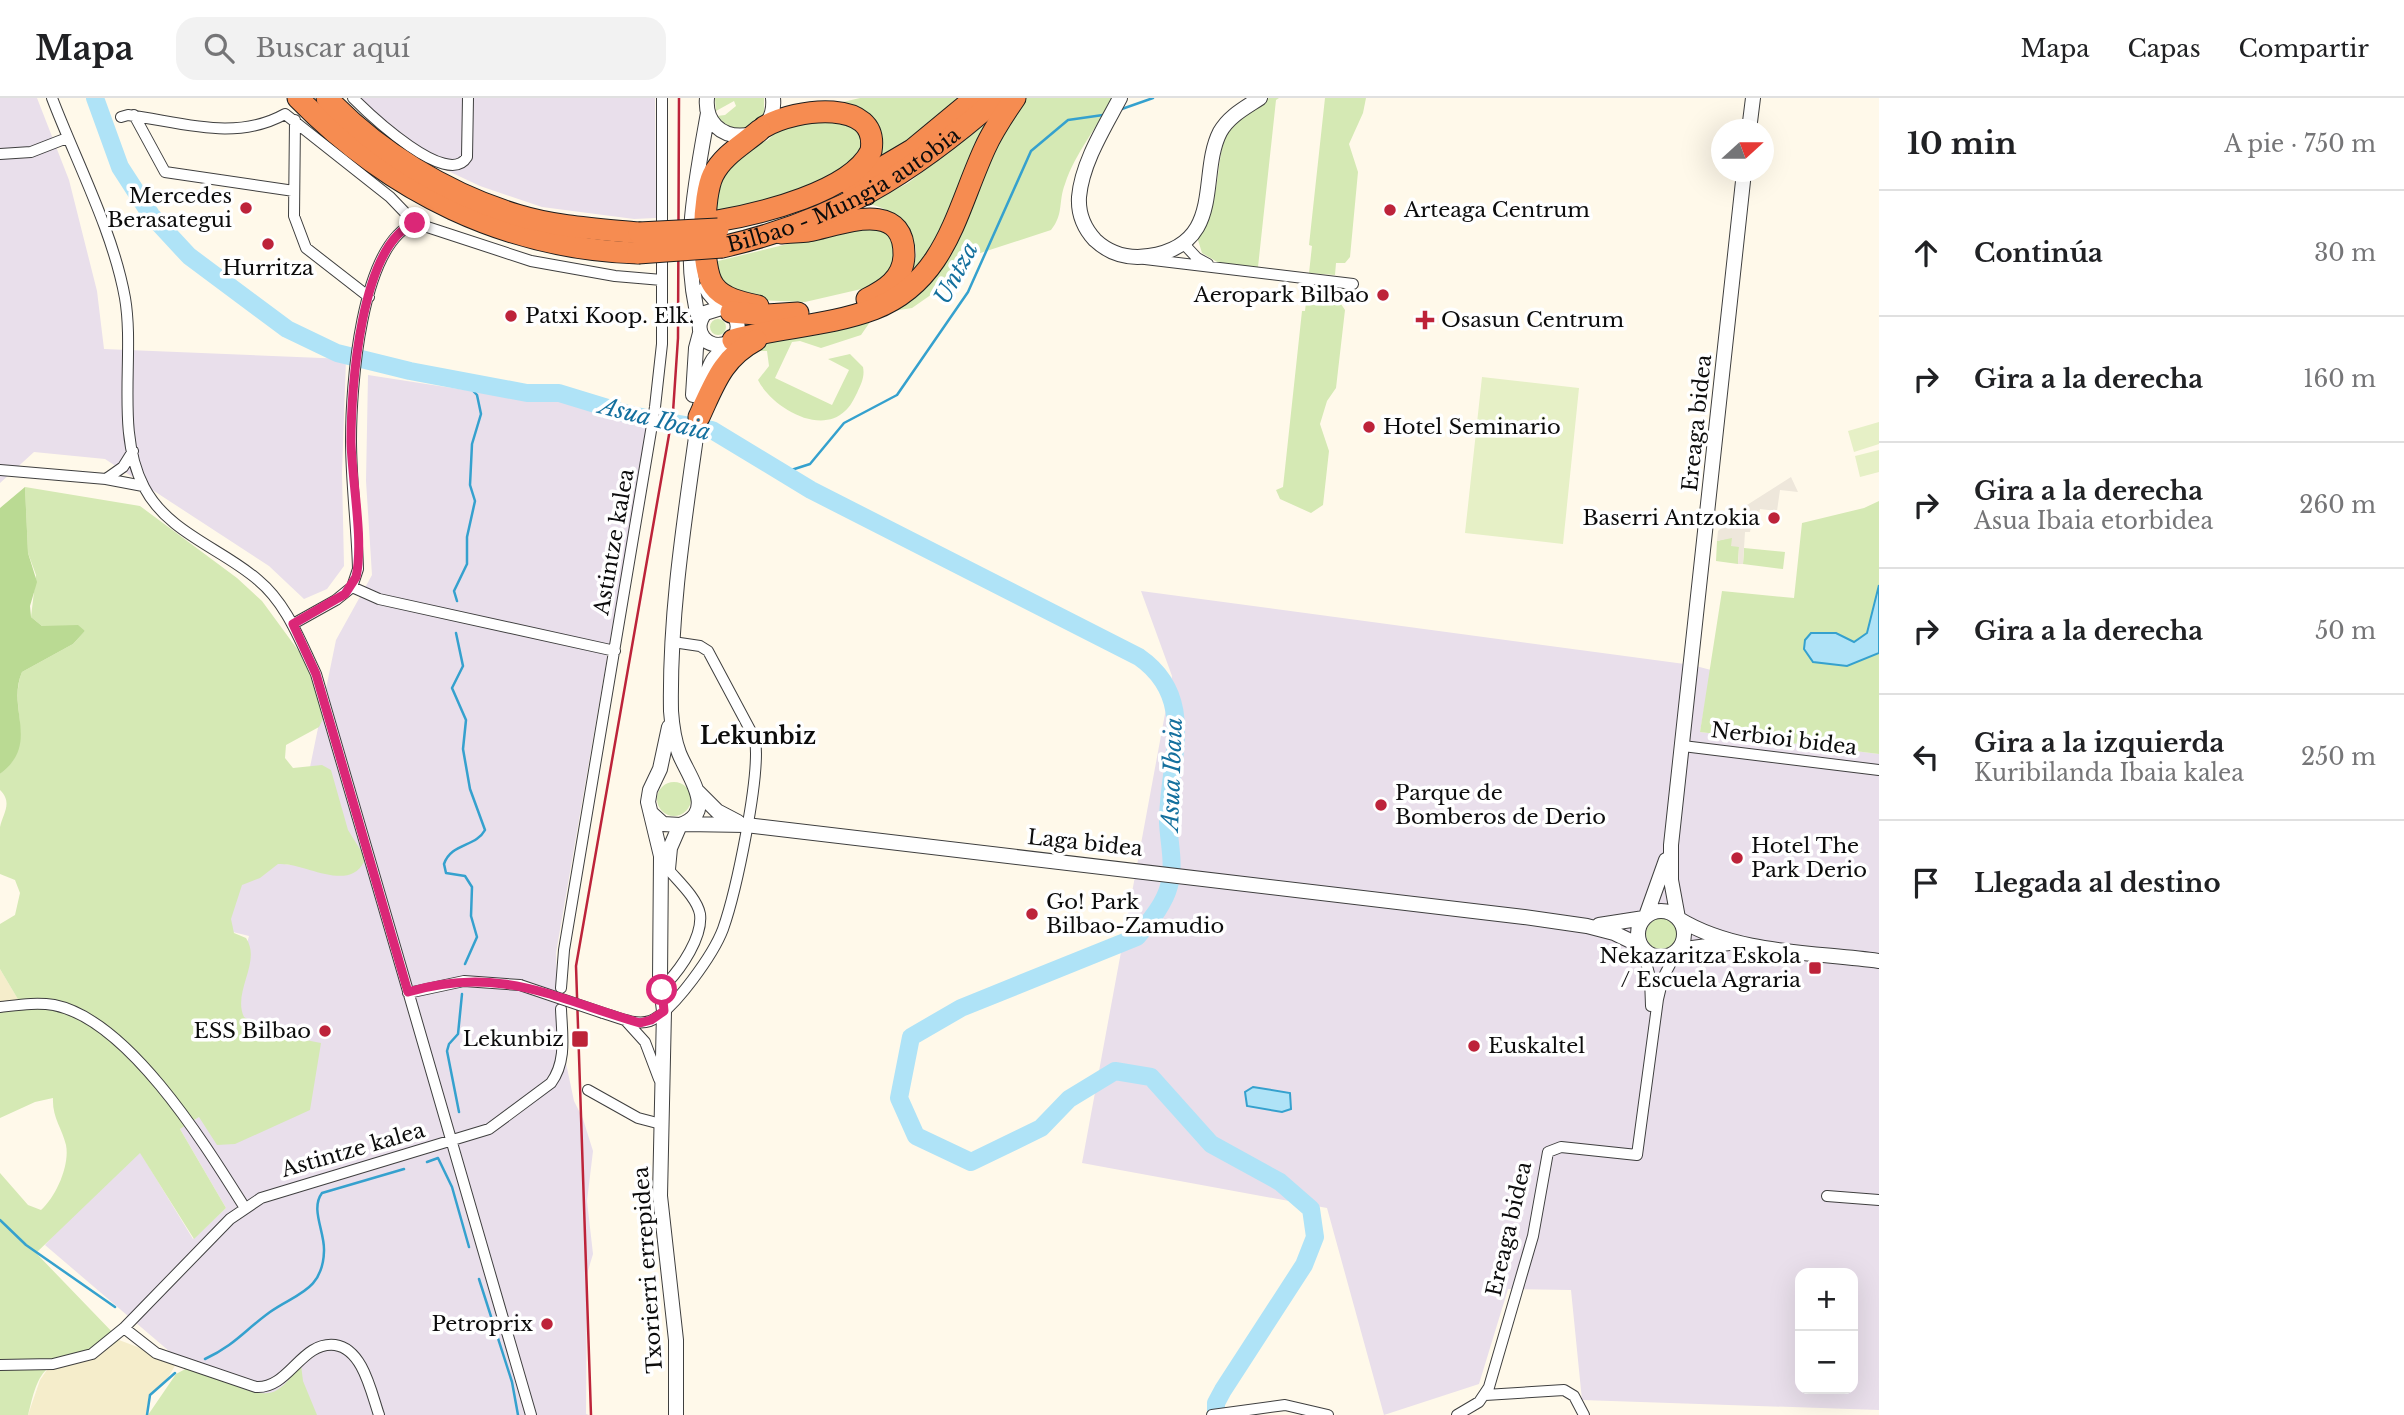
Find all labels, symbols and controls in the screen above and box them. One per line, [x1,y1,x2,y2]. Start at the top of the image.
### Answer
search box [176,17,666,80]
text: Mapa [35,28,134,69]
icon: search [200,29,238,67]
text: Buscar aquí [256,32,410,64]
text: Mapa [2020,34,2090,63]
text: Capas [2128,34,2201,63]
text: Compartir [2239,34,2369,63]
north arrow [1711,119,1774,182]
street label: Bilbao - Mungia autobia [724,122,966,258]
text: 10 min [1907,125,2017,162]
text: A pie · 750 m [2224,130,2376,158]
place label: Mercedes Berasategui [107,183,232,233]
place label: Arteaga Centrum [1403,197,1590,223]
marker: Mercedes Berasategui [238,200,254,216]
marker: Arteaga Centrum [1382,202,1398,218]
route end [399,207,430,238]
icon: ahead [1907,234,1945,272]
marker: Hurritza [260,236,276,252]
water label: Untza [928,237,984,309]
text: Continúa [1974,237,2103,269]
text: 30 m [2314,239,2376,267]
place label: Hurritza [222,255,314,281]
place label: Aeropark Bilbao [1193,282,1369,308]
marker: Aeropark Bilbao [1375,287,1391,303]
place label: Patxi Koop. Elk. [525,303,694,329]
place label: Osasun Centrum [1441,307,1624,333]
marker: Patxi Koop. Elk. [503,308,519,324]
marker: Osasun Centrum [1415,310,1435,330]
street label: Ereaga bidea [1677,353,1717,493]
icon: right [1907,360,1945,398]
text: Gira a la derecha [1974,363,2203,395]
text: 160 m [2303,365,2376,393]
water label: Asua Ibaia [594,391,713,446]
place label: Hotel Seminario [1383,414,1561,440]
marker: Hotel Seminario [1361,419,1377,435]
street label: Astintze kalea [588,466,640,618]
text: Gira a la derecha [1974,475,2203,507]
icon: right [1907,486,1945,524]
text: 260 m [2299,491,2376,519]
place label: Baserri Antzokia [1583,505,1760,531]
text: Asua Ibaia etorbidea [1974,507,2213,535]
marker: Baserri Antzokia [1766,510,1782,526]
icon: right [1907,612,1945,650]
text: Gira a la derecha [1974,615,2203,647]
text: 50 m [2315,617,2376,645]
water label: Asua Ibaia [1156,717,1188,834]
street label: Nerbioi bidea [1709,717,1859,761]
district label: Lekunbiz [700,722,816,750]
text: Gira a la izquierda [1974,727,2224,759]
icon: left [1907,738,1945,776]
text: 250 m [2301,743,2376,771]
text: Kuribilanda Ibaia kalea [1974,759,2244,787]
place label: Parque de Bomberos de Derio [1395,780,1606,830]
marker: Parque de Bomberos de Derio [1373,797,1389,813]
street label: Laga bidea [1026,824,1144,862]
place label: Hotel The Park Derio [1751,833,1867,883]
marker: Hotel The Park Derio [1729,850,1745,866]
icon: arrive [1907,864,1945,902]
text: Llegada al destino [1974,867,2221,899]
place label: Go! Park Bilbao-Zamudio [1046,889,1224,939]
marker: Go! Park Bilbao-Zamudio [1024,906,1040,922]
place label: Nekazaritza Eskola / Escuela Agraria [1599,943,1801,993]
marker: Nekazaritza Eskola / Escuela Agraria [1807,960,1823,976]
route start [646,974,677,1005]
place label: ESS Bilbao [193,1018,311,1044]
marker: ESS Bilbao [317,1023,333,1039]
place label: Lekunbiz [463,1026,564,1052]
marker: Lekunbiz [570,1029,590,1049]
place label: Euskaltel [1488,1033,1585,1059]
marker: Euskaltel [1466,1038,1482,1054]
street label: Astintze kalea [277,1117,428,1183]
street label: Ereaga bidea [1481,1159,1537,1299]
street label: Txorierri errepidea [628,1165,668,1374]
map controls [1795,1268,1858,1394]
button: + [1795,1268,1858,1331]
place label: Petroprix [431,1311,533,1337]
marker: Petroprix [539,1316,555,1332]
button: − [1795,1331,1858,1394]

